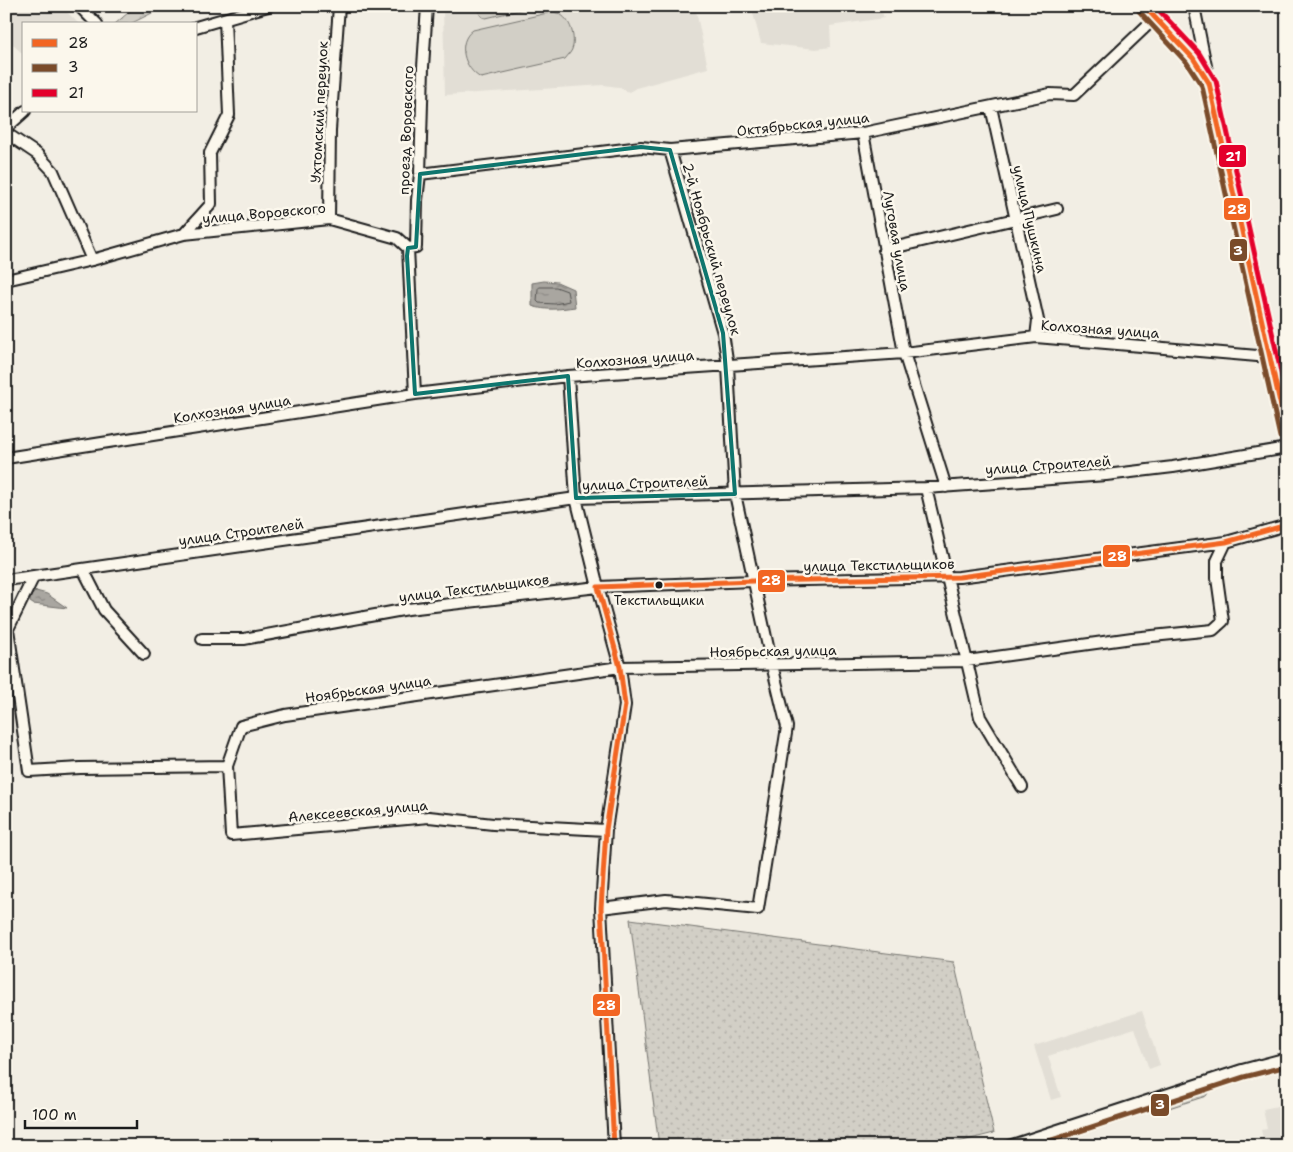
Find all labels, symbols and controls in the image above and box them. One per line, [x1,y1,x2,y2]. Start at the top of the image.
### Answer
legend [22,22,198,112]
text: 28 [68,33,89,53]
street label: Ухтомский переулок [306,40,332,183]
text: 3 [68,57,79,77]
street label: проезд Воровского [395,65,417,195]
text: 21 [68,83,84,103]
street label: Октябрьская улица [736,108,870,140]
line badge: 21 [1218,144,1247,168]
text: 21 [1225,147,1241,165]
street label: 2-й Ноябрьский переулок [679,161,745,338]
street label: улица Пушкина [1009,163,1051,275]
street label: Луговая улица [879,189,915,293]
line badge: 28 [1223,197,1251,221]
street label: улица Воровского [202,199,326,227]
text: 28 [1227,200,1247,218]
line badge: 3 [1229,238,1248,262]
text: 3 [1233,241,1243,259]
street label: Колхозная улица [1040,316,1160,342]
street label: Колхозная улица [575,346,695,372]
street label: Колхозная улица [172,391,292,427]
street label: улица Строителей [985,452,1111,478]
street label: улица Строителей [582,472,708,494]
street label: улица Строителей [177,514,305,550]
line badge: 28 [1102,544,1131,568]
text: 28 [1107,547,1127,565]
street label: улица Текстильщиков [803,555,955,575]
line badge: 28 [757,569,786,593]
street label: улица Текстильщиков [398,570,550,606]
text: 28 [761,571,781,589]
marker: Текстильщики [654,580,664,590]
place label: Текстильщики [614,592,705,609]
street label: Ноябрьская улица [709,641,837,661]
street label: Ноябрьская улица [304,671,433,707]
street label: Алексеевская улица [287,796,429,826]
line badge: 28 [592,993,621,1017]
text: 28 [596,996,616,1014]
line badge: 3 [1150,1093,1170,1117]
text: 3 [1155,1095,1165,1113]
scale bar [25,1097,138,1129]
text: 100 m [32,1105,77,1125]

